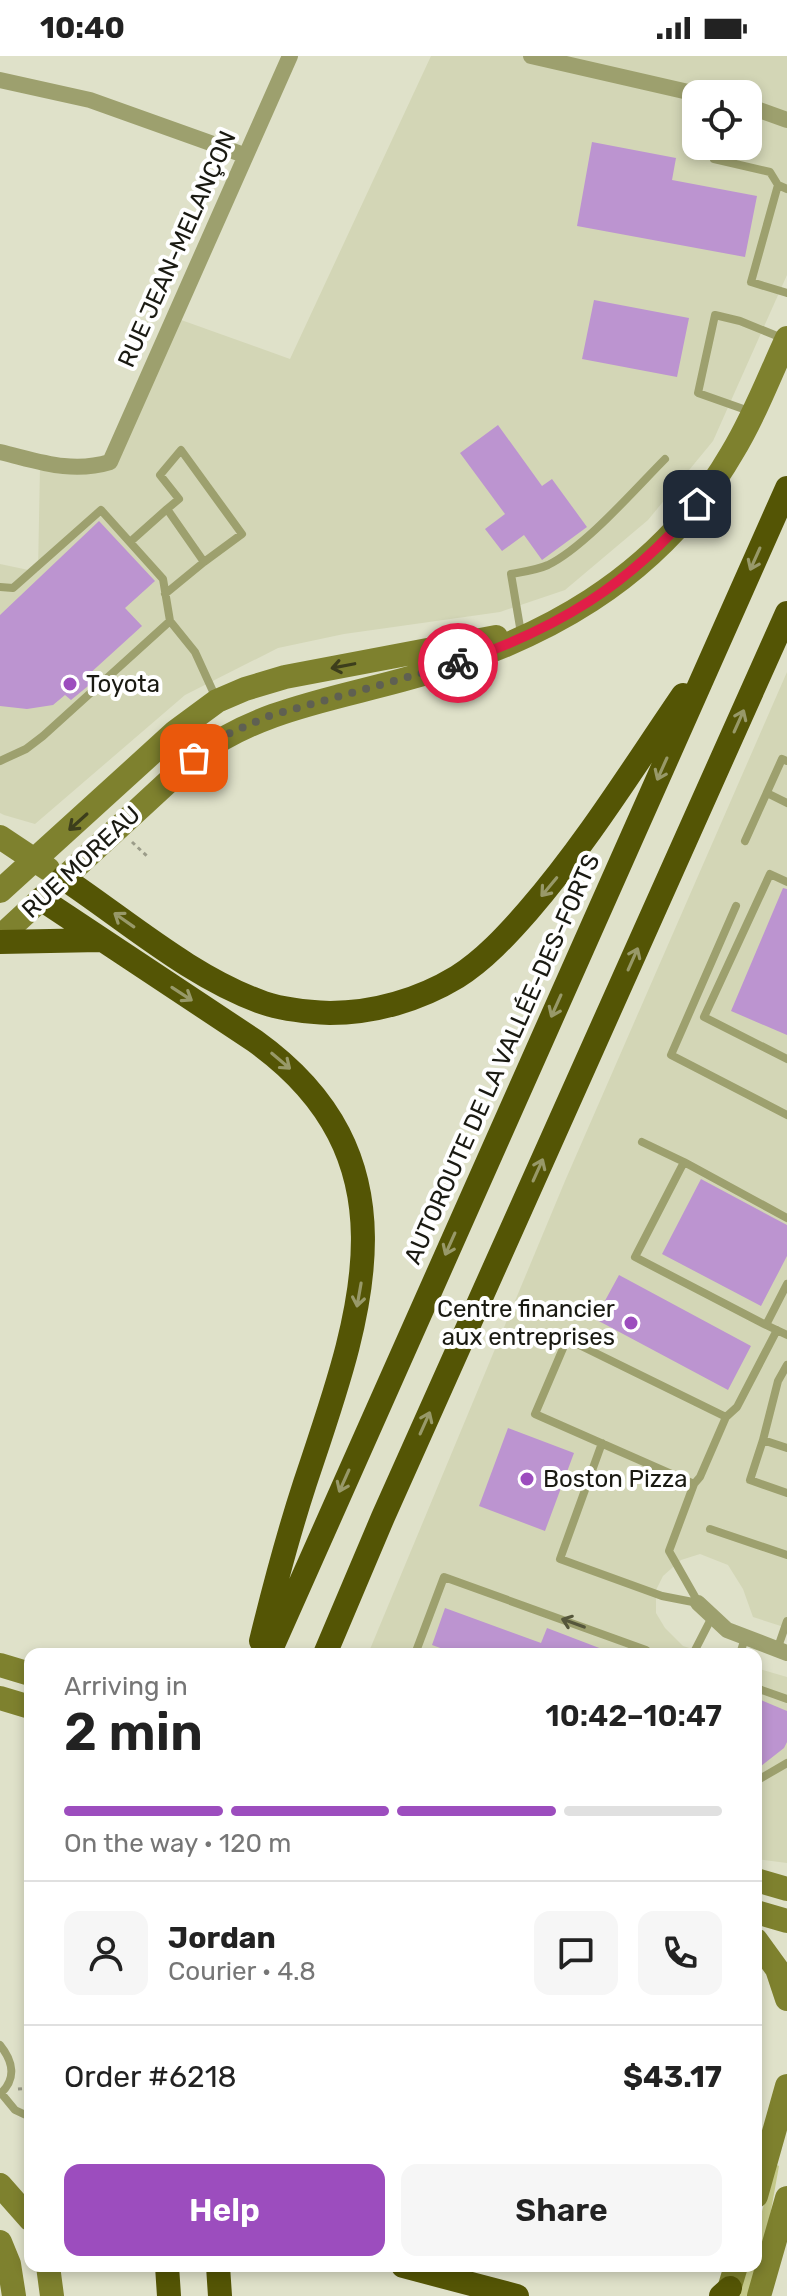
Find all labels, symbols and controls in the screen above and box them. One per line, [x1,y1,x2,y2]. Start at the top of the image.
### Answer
text: 10:40 [40,10,125,46]
map controls [682,80,762,160]
button: locate [682,80,762,160]
street label: RUE JEAN-MELANÇON [112,127,242,371]
pin [663,470,731,538]
icon: home [675,482,719,526]
one-way arrow [747,547,762,571]
courier [418,623,498,703]
icon: bike [436,641,480,685]
one-way arrow [331,659,356,674]
place label: Toyota [86,670,160,698]
marker: Toyota [61,675,79,693]
one-way arrow [732,709,747,734]
pin [160,724,228,792]
icon: bag [172,736,216,780]
one-way arrow [654,756,669,781]
street label: RUE MOREAU [16,800,146,924]
one-way arrow [68,812,88,830]
street label: AUTOROUTE DE LA VALLÉE-DES-FORTS [398,850,606,1268]
one-way arrow [540,876,558,896]
one-way arrow [114,912,136,928]
one-way arrow [626,947,641,971]
one-way arrow [170,986,193,1002]
one-way arrow [548,994,563,1018]
one-way arrow [270,1052,291,1070]
one-way arrow [531,1158,546,1182]
one-way arrow [441,1231,456,1255]
one-way arrow [350,1282,365,1307]
place label: Centre financier aux entreprises [437,1295,615,1351]
marker: Centre financier aux entreprises [622,1314,640,1332]
one-way arrow [418,1412,433,1436]
place label: Boston Pizza [543,1465,688,1493]
one-way arrow [336,1469,351,1493]
marker: Boston Pizza [518,1470,536,1488]
one-way arrow [560,1615,585,1630]
text: Arriving in [64,1671,188,1702]
text: 10:42–10:47 [545,1698,722,1734]
text: 2 min [64,1701,203,1763]
text: On the way · 120 m [64,1828,291,1859]
button: person [64,1911,148,1995]
button: chat [534,1911,618,1995]
button: phone [638,1911,722,1995]
text: Jordan [168,1920,276,1956]
text: Courier · 4.8 [168,1956,316,1987]
text: Order #6218 [64,2059,237,2095]
text: $43.17 [623,2059,722,2095]
button: Help [64,2164,385,2256]
button: Share [401,2164,722,2256]

